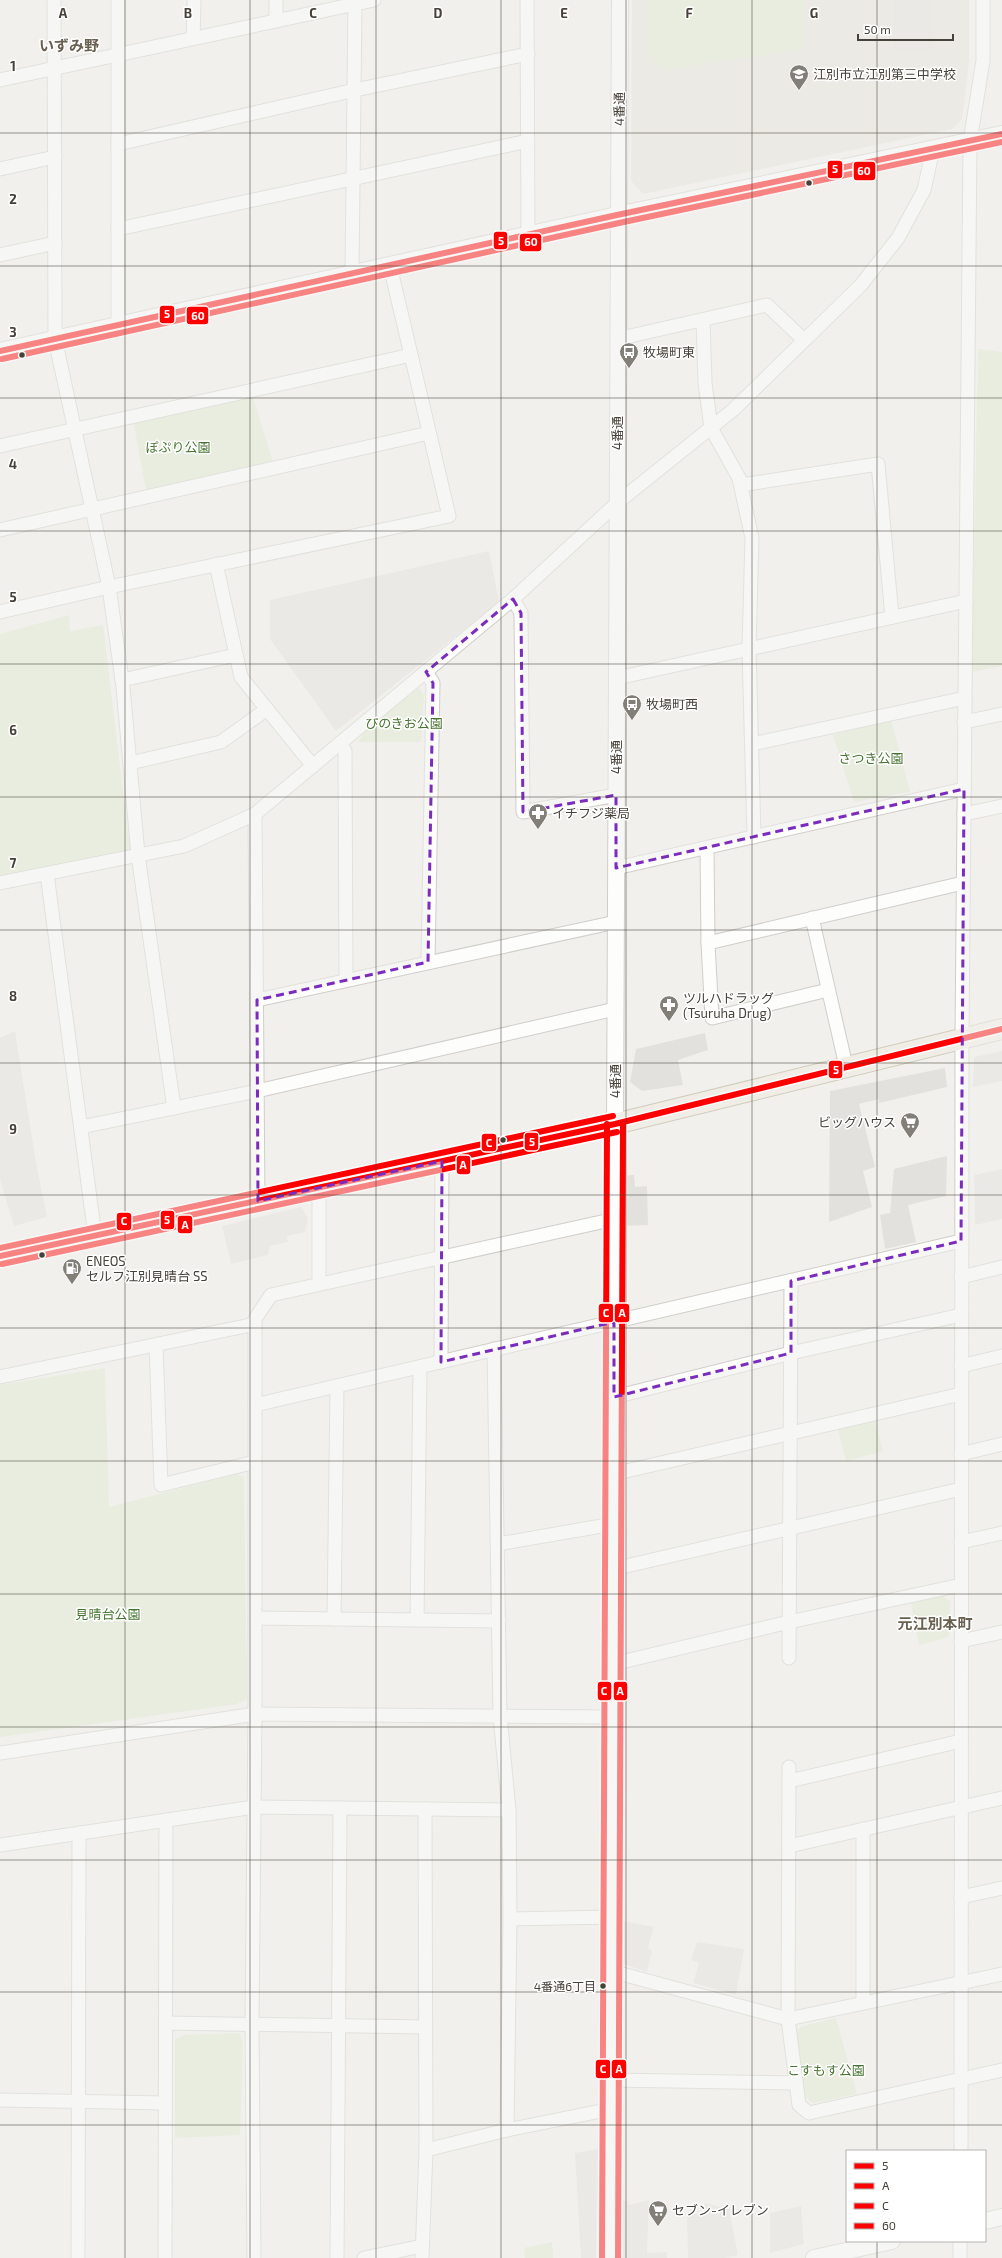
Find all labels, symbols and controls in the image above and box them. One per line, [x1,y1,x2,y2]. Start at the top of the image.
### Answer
text: A [59,5,68,21]
text: B [184,5,192,21]
text: C [309,5,317,21]
text: D [434,5,443,21]
text: E [560,5,568,21]
text: F [685,5,693,21]
text: G [810,5,818,21]
scale bar [858,16,953,42]
text: 50 m [864,22,891,36]
district label: いずみ野 [39,36,99,54]
text: 1 [10,58,16,74]
school or university icon: 江別市立江別第三中学校 [788,63,810,91]
place label: 江別市立江別第三中学校 [813,66,956,82]
street label: 4番通 [611,92,627,126]
line badge: 5 [827,160,843,179]
line badge: 60 [853,161,876,181]
text: 5 [832,162,838,175]
text: 60 [857,164,871,177]
unlabelled marker [804,178,814,188]
text: 2 [9,191,17,207]
line badge: 5 [493,231,508,250]
line badge: 60 [519,233,542,252]
text: 5 [498,234,504,247]
text: 60 [524,235,538,248]
line badge: 5 [159,305,175,324]
line badge: 60 [186,306,209,325]
text: 5 [164,307,170,320]
text: 60 [191,309,205,322]
text: 3 [9,324,17,340]
bus stop icon: 牧場町東 [618,341,640,369]
place label: 牧場町東 [643,344,695,360]
unlabelled marker [17,350,27,360]
street label: 4番通 [609,416,625,450]
park label: ぽぷり公園 [145,439,211,455]
text: 4 [9,456,17,472]
text: 5 [9,589,17,605]
bus stop icon: 牧場町西 [621,693,643,721]
place label: 牧場町西 [646,696,698,712]
park label: ぴのきお公園 [365,715,443,731]
text: 6 [9,722,17,738]
street label: 4番通 [608,740,624,774]
park label: さつき公園 [838,750,904,766]
pharmacy icon: イチフジ薬局 [527,802,549,830]
place label: イチフジ薬局 [552,805,630,821]
text: 7 [10,855,17,871]
text: 8 [9,988,17,1004]
place label: ツルハドラッグ (Tsuruha Drug) [683,990,774,1021]
pharmacy icon: ツルハドラッグ (Tsuruha Drug) [658,994,680,1022]
line badge: 5 [828,1060,843,1079]
text: 5 [833,1063,839,1076]
street label: 4番通 [607,1064,623,1098]
supermarket icon: ビッグハウス [899,1111,921,1139]
place label: ビッグハウス [818,1114,896,1130]
text: 9 [9,1121,17,1137]
line badge: 5 [524,1132,539,1151]
line badge: C [481,1133,497,1152]
unlabelled marker [498,1135,508,1145]
text: 5 [529,1135,535,1148]
text: C [486,1136,493,1149]
line badge: A [456,1155,471,1175]
text: A [459,1158,467,1171]
line badge: 5 [160,1210,175,1230]
line badge: C [116,1212,132,1231]
text: 5 [164,1213,170,1226]
text: C [121,1214,128,1227]
line badge: A [177,1215,193,1234]
text: A [181,1218,189,1231]
unlabelled marker [37,1250,47,1260]
place label: ENEOS セルフ江別見晴台 SS [86,1253,208,1284]
fuel station icon: ENEOS セルフ江別見晴台 SS [61,1257,83,1285]
line badge: C [598,1303,614,1323]
line badge: A [614,1303,630,1323]
text: C [603,1306,610,1319]
text: A [618,1306,626,1319]
park label: 見晴台公園 [75,1606,141,1622]
district label: 元江別本町 [897,1614,973,1632]
line badge: C [597,1681,612,1701]
line badge: A [613,1681,628,1701]
text: C [601,1684,608,1697]
text: A [616,1684,624,1697]
place label: 4番通6丁目 [534,1979,596,1993]
marker: 4番通6丁目 [598,1981,608,1991]
line badge: C [595,2059,611,2079]
line badge: A [611,2059,627,2079]
text: C [600,2062,607,2075]
text: A [615,2062,623,2075]
park label: こすもす公園 [787,2062,865,2078]
legend [846,2150,986,2242]
text: 5 [882,2158,888,2172]
text: A [882,2178,890,2192]
text: C [882,2198,889,2212]
supermarket icon: セブン-イレブン [647,2199,669,2227]
place label: セブン-イレブン [672,2202,769,2218]
text: 60 [882,2218,896,2232]

